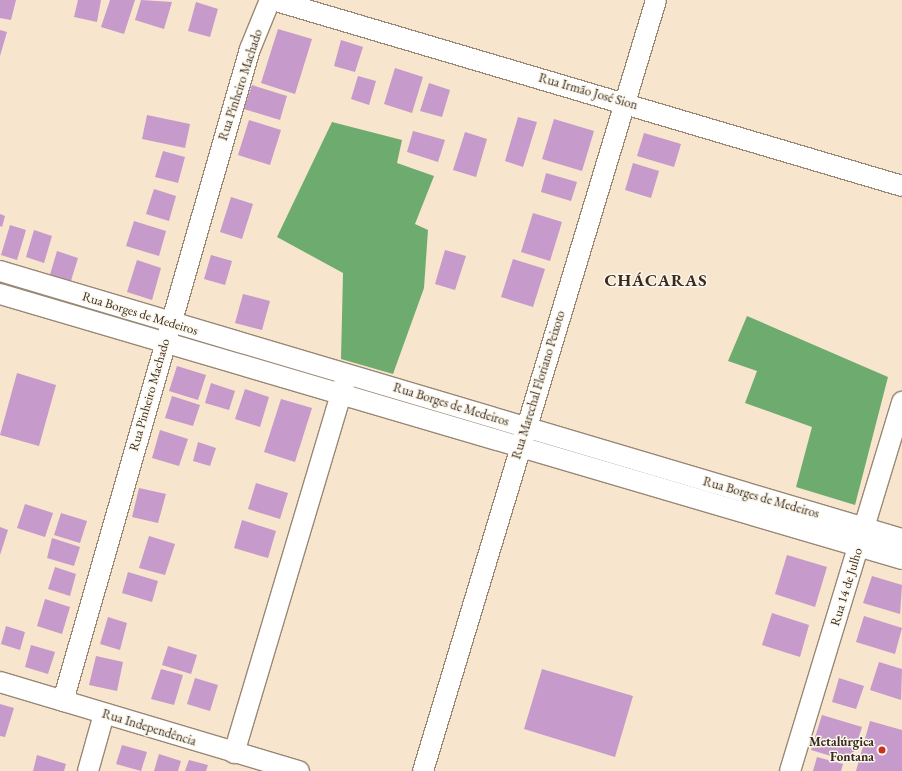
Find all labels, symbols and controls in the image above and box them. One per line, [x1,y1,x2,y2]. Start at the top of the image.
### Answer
street label: Rua Pinheiro Machado [216,27,266,143]
street label: Rua Irmão José Sion [537,70,639,114]
district label: CHÁCARAS [604,271,708,291]
street label: Rua Borges de Medeiros [80,289,200,339]
street label: Rua Marechal Floriano Peixoto [509,309,569,461]
street label: Rua Pinheiro Machado [126,337,174,453]
street label: Rua Borges de Medeiros [391,380,511,430]
street label: Rua Borges de Medeiros [701,474,821,522]
street label: Rua 14 de Julho [828,546,866,628]
street label: Rua Independência [100,706,198,750]
place label: Metalúrgica Fontana [809,735,874,766]
marker: Metalúrgica Fontana [877,745,887,755]

